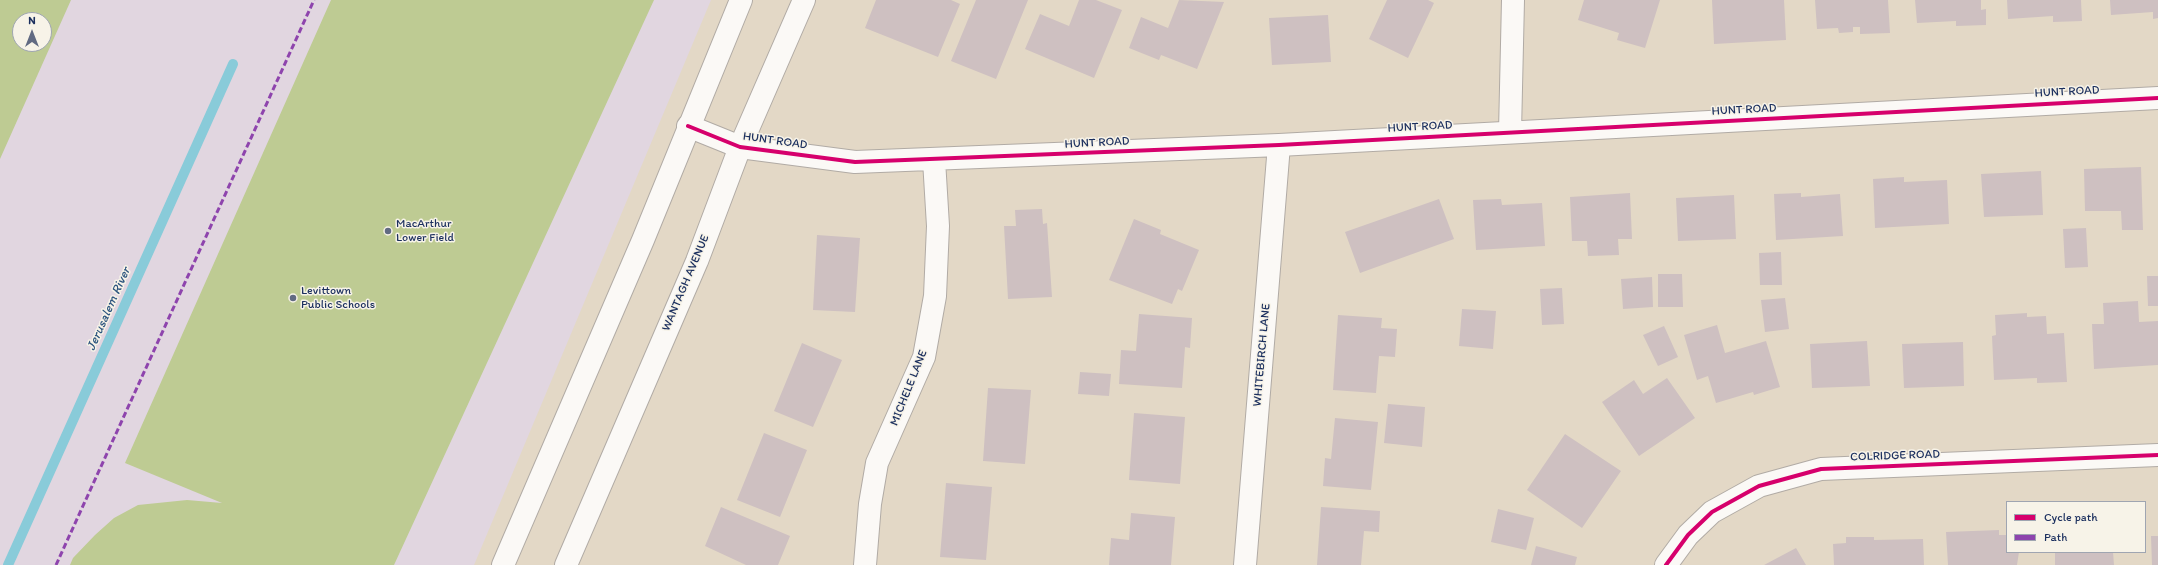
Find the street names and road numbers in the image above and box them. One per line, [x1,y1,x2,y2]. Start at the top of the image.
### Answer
street label: HUNT ROAD [2034,83,2100,101]
street label: HUNT ROAD [1711,101,1777,119]
street label: HUNT ROAD [1387,118,1453,136]
street label: HUNT ROAD [742,129,808,153]
street label: HUNT ROAD [1064,134,1130,152]
street label: WANTAGH AVENUE [659,233,713,333]
street label: WHITEBIRCH LANE [1250,303,1274,407]
street label: MICHELE LANE [887,348,931,428]
street label: COLRIDGE ROAD [1850,447,1940,465]

